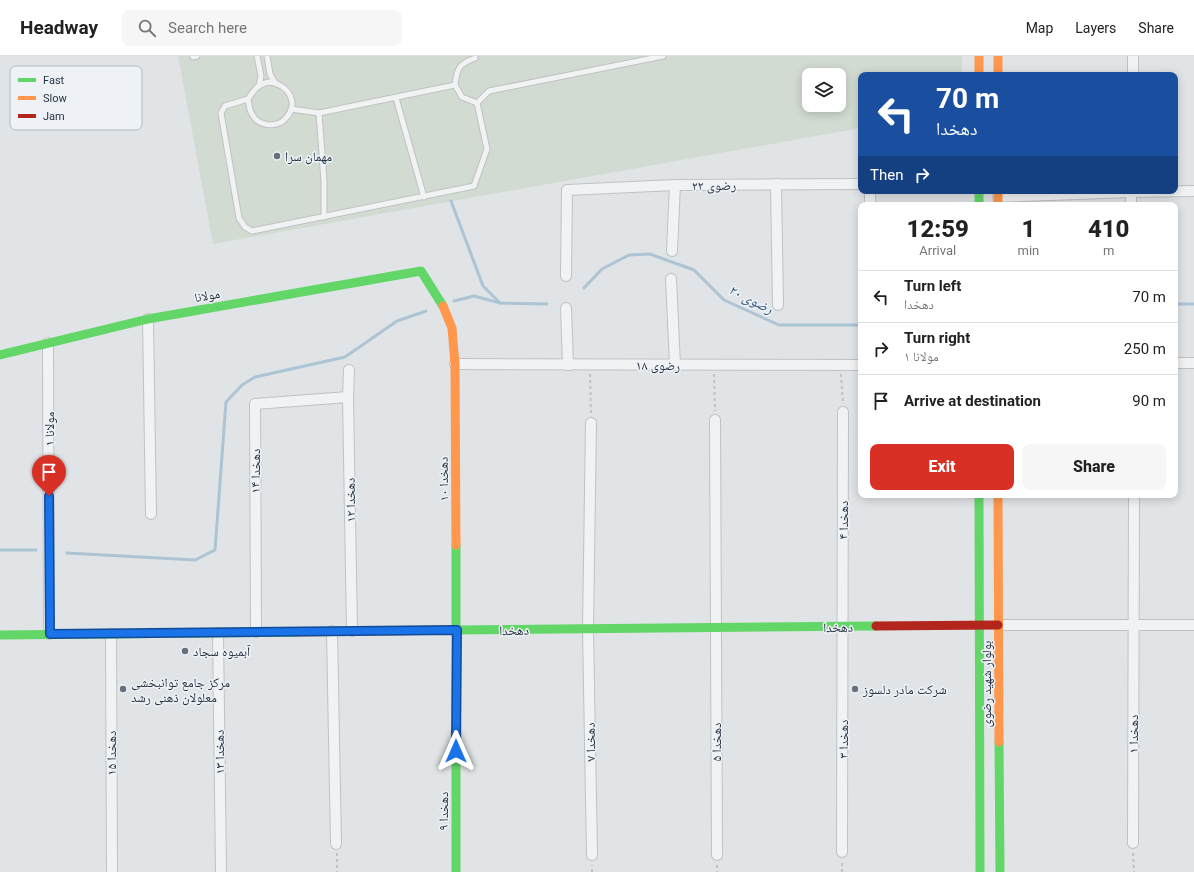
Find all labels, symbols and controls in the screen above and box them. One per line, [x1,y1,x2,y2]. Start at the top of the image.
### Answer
search box [122,10,402,46]
text: Headway [20,16,98,39]
icon: search [136,17,158,39]
text: Search here [168,19,247,37]
text: Map [1026,20,1053,36]
text: Layers [1075,20,1116,36]
text: Share [1138,20,1174,36]
legend [10,66,142,130]
map controls [802,68,846,112]
button: layers [802,68,846,112]
text: Fast [43,74,65,87]
text: 70 m [936,82,999,115]
icon: left [870,88,922,140]
text: Slow [43,92,67,105]
text: Jam [43,110,65,123]
text: دهخدا [936,118,977,139]
place label: مهمان سرا [285,149,332,165]
marker: مهمان سرا [272,151,282,161]
icon: right [911,164,933,186]
text: Then [870,166,903,184]
street label: رضوی ۲۲ [692,178,736,194]
text: 12:59 [907,215,969,243]
text: 1 [1021,215,1035,243]
text: 410 [1088,215,1129,243]
text: Arrival [919,243,956,258]
text: min [1018,243,1039,258]
text: m [1103,243,1114,258]
text: Turn left [904,277,961,295]
water label: رضوی ۲۰ [726,281,776,318]
street label: مولانا [193,286,221,306]
icon: left [870,286,892,308]
text: 70 m [1132,288,1166,306]
text: دهخدا [904,297,934,312]
text: Turn right [904,329,970,347]
icon: right [870,338,892,360]
text: 250 m [1124,340,1166,358]
text: مولانا ۱ [904,349,939,364]
street label: رضوی ۱۸ [636,358,680,374]
icon: arrive [870,390,892,412]
text: Arrive at destination [904,392,1041,410]
text: 90 m [1132,392,1166,410]
street label: مولانا ۱ [42,412,58,446]
button: Exit [870,444,1014,490]
button: Share [1022,444,1166,490]
street label: دهخدا ۱۴ [248,449,263,493]
pin [32,455,66,496]
street label: دهخدا ۱۰ [436,456,451,502]
icon: arrive [38,461,60,483]
street label: دهخدا ۱۲ [343,477,358,523]
street label: دهخدا ۴ [836,501,851,539]
street label: دهخدا [823,620,853,635]
street label: دهخدا [499,623,529,638]
street label: بولوار شهید رضوی [979,641,995,727]
place label: آبمیوه سجاد [193,644,251,660]
marker: آبمیوه سجاد [180,646,190,656]
place label: مرکز جامع توانبخشی معلولان ذهنی رشد [131,675,230,706]
place label: شرکت مادر دلسوز [862,682,947,698]
marker: مرکز جامع توانبخشی معلولان ذهنی رشد [118,684,128,694]
marker: شرکت مادر دلسوز [850,684,860,694]
street label: دهخدا ۱ [1126,715,1141,753]
street label: دهخدا ۳ [836,720,851,758]
street label: دهخدا ۷ [583,722,598,762]
street label: دهخدا ۵ [709,723,724,761]
street label: دهخدا ۱۳ [212,729,227,775]
position arrow [435,730,477,772]
street label: دهخدا ۱۵ [104,731,119,775]
street label: دهخدا ۹ [436,792,451,830]

